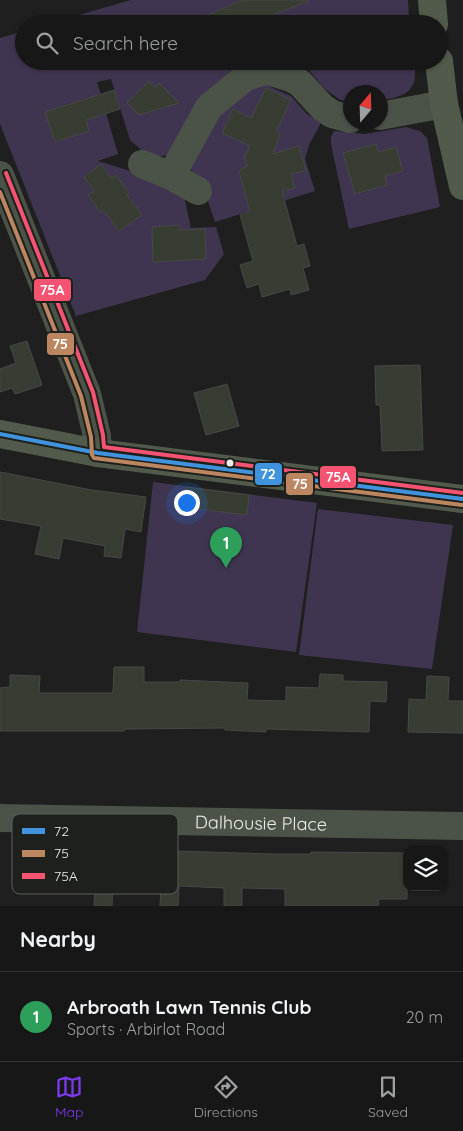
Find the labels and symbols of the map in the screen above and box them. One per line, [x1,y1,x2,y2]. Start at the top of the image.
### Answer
north arrow [343,85,388,130]
line badge: 75A [33,278,72,302]
text: 75A [40,281,64,299]
line badge: 75 [46,332,75,356]
text: 75 [52,335,68,353]
unlabelled marker [225,458,235,468]
line badge: 72 [254,462,283,486]
text: 72 [260,465,276,483]
line badge: 75A [319,465,357,489]
text: 75A [326,468,350,486]
line badge: 75 [285,472,314,496]
text: 75 [292,475,308,493]
your location [174,490,200,516]
pin: 1 [210,527,242,568]
street label: Dalhousie Place [195,810,327,835]
legend [12,814,178,894]
text: 72 [54,822,69,840]
text: 75 [54,844,69,862]
text: 75A [54,867,78,885]

